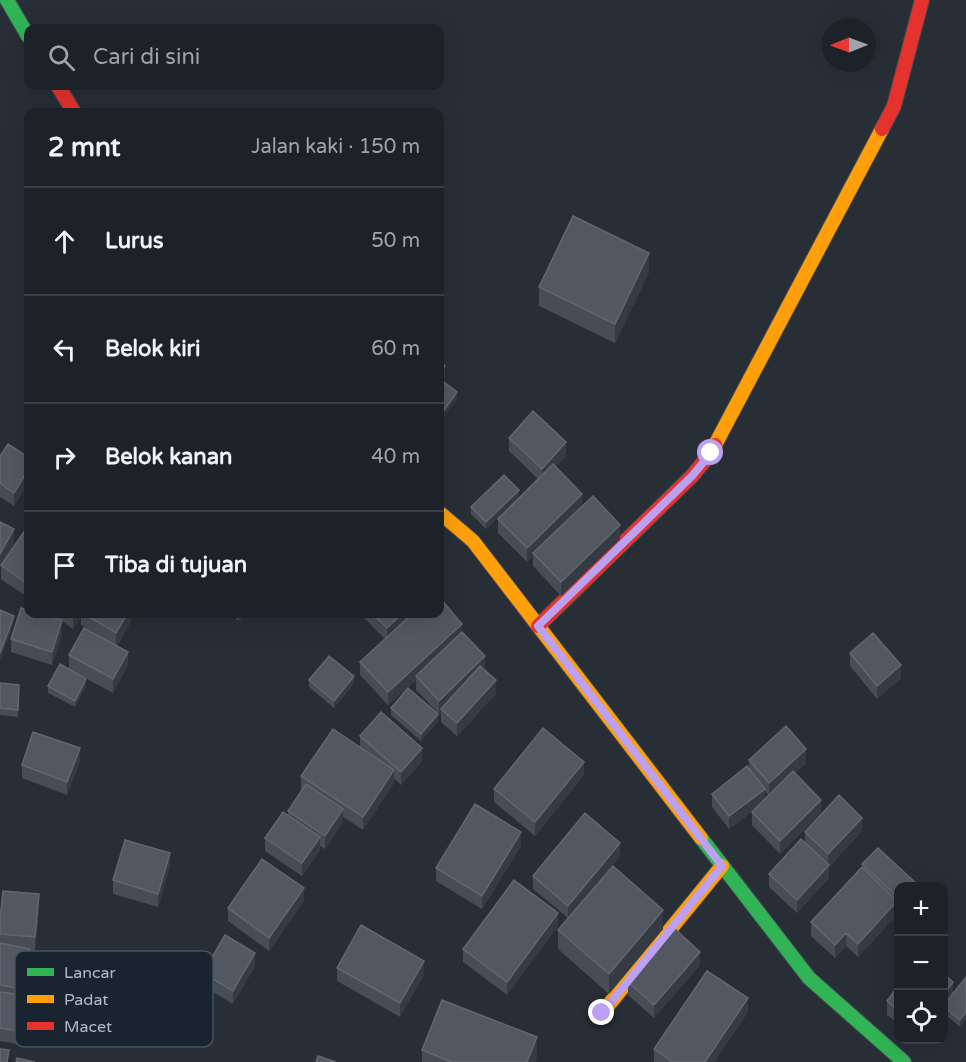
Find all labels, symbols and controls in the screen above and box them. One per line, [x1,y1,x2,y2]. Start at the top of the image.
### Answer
north arrow [822,18,876,72]
search box [24,24,444,90]
icon: search [45,41,78,74]
text: Cari di sini [93,44,200,70]
text: 2 mnt [48,132,120,163]
text: Jalan kaki · 150 m [251,135,420,159]
icon: ahead [48,225,81,258]
text: Lurus [105,228,163,254]
text: 50 m [371,229,420,253]
icon: left [48,333,81,366]
text: Belok kiri [105,336,201,362]
text: 60 m [371,337,420,361]
route start [697,439,723,465]
icon: right [48,441,81,474]
text: Belok kanan [105,444,232,470]
text: 40 m [371,445,420,469]
icon: arrive [48,549,81,582]
text: Tiba di tujuan [105,552,247,578]
map controls [894,882,948,1044]
button: + [894,882,948,936]
button: − [894,936,948,990]
legend [15,951,213,1047]
text: Lancar [64,963,116,983]
text: Padat [64,990,108,1010]
button: locate [894,990,948,1044]
route end [588,999,614,1025]
text: Macet [64,1017,112,1037]

